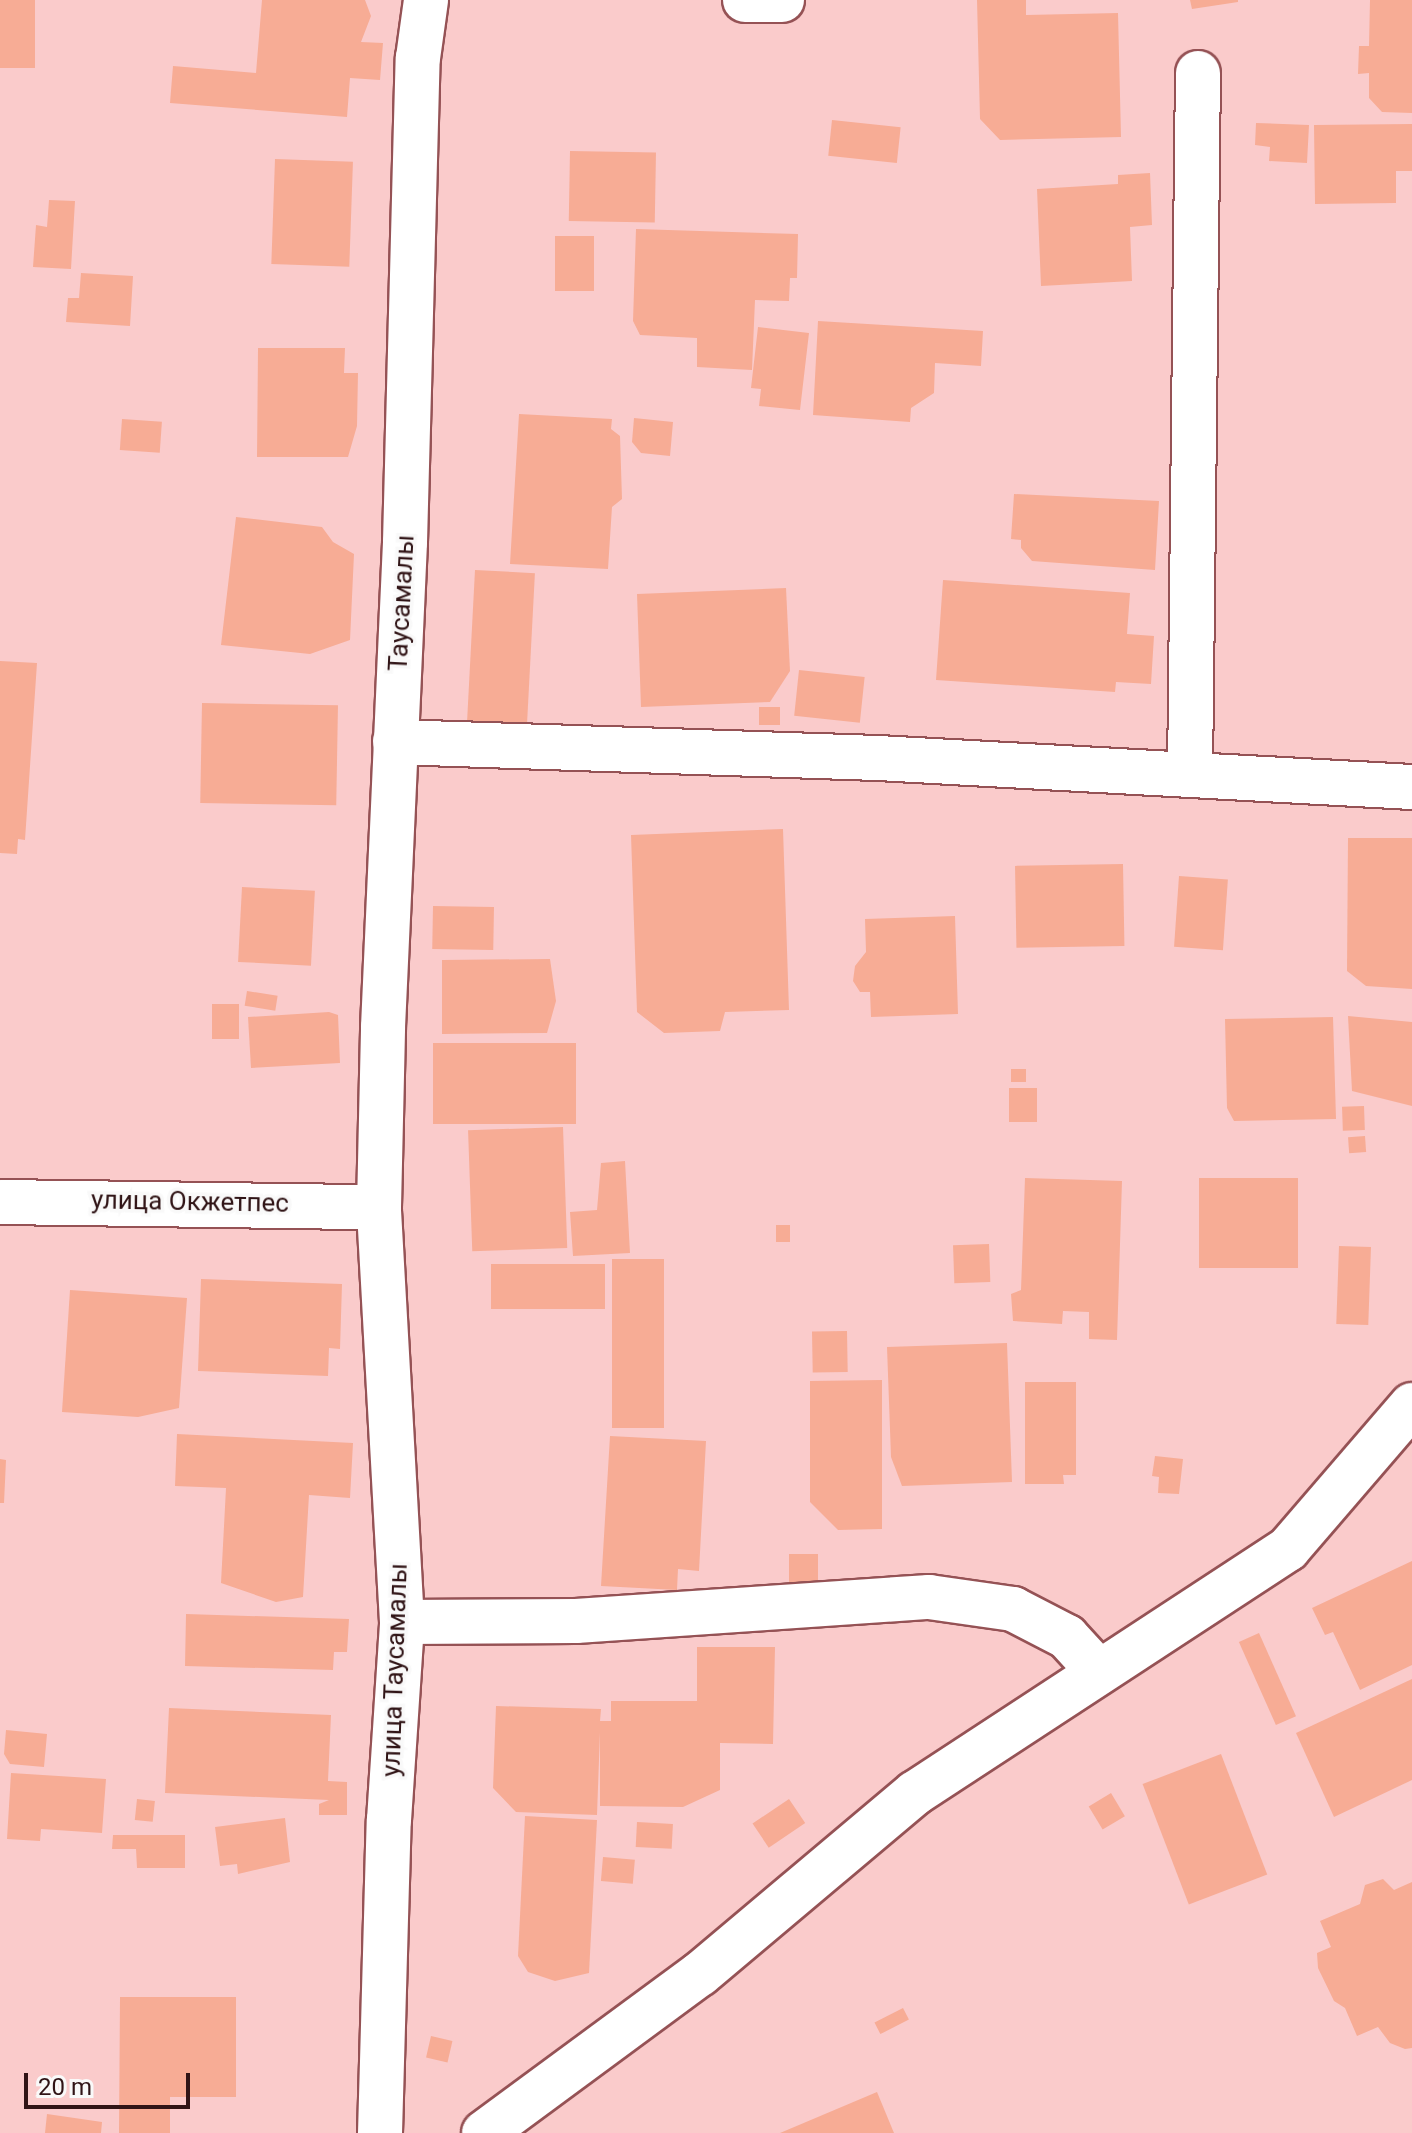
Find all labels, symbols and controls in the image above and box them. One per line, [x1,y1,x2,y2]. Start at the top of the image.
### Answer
street label: Таусамалы [383,534,421,672]
street label: улица Окжетпес [91,1185,289,1219]
street label: улица Таусамалы [376,1562,414,1778]
scale bar [28,2057,194,2107]
text: 20 m [38,2073,92,2101]

